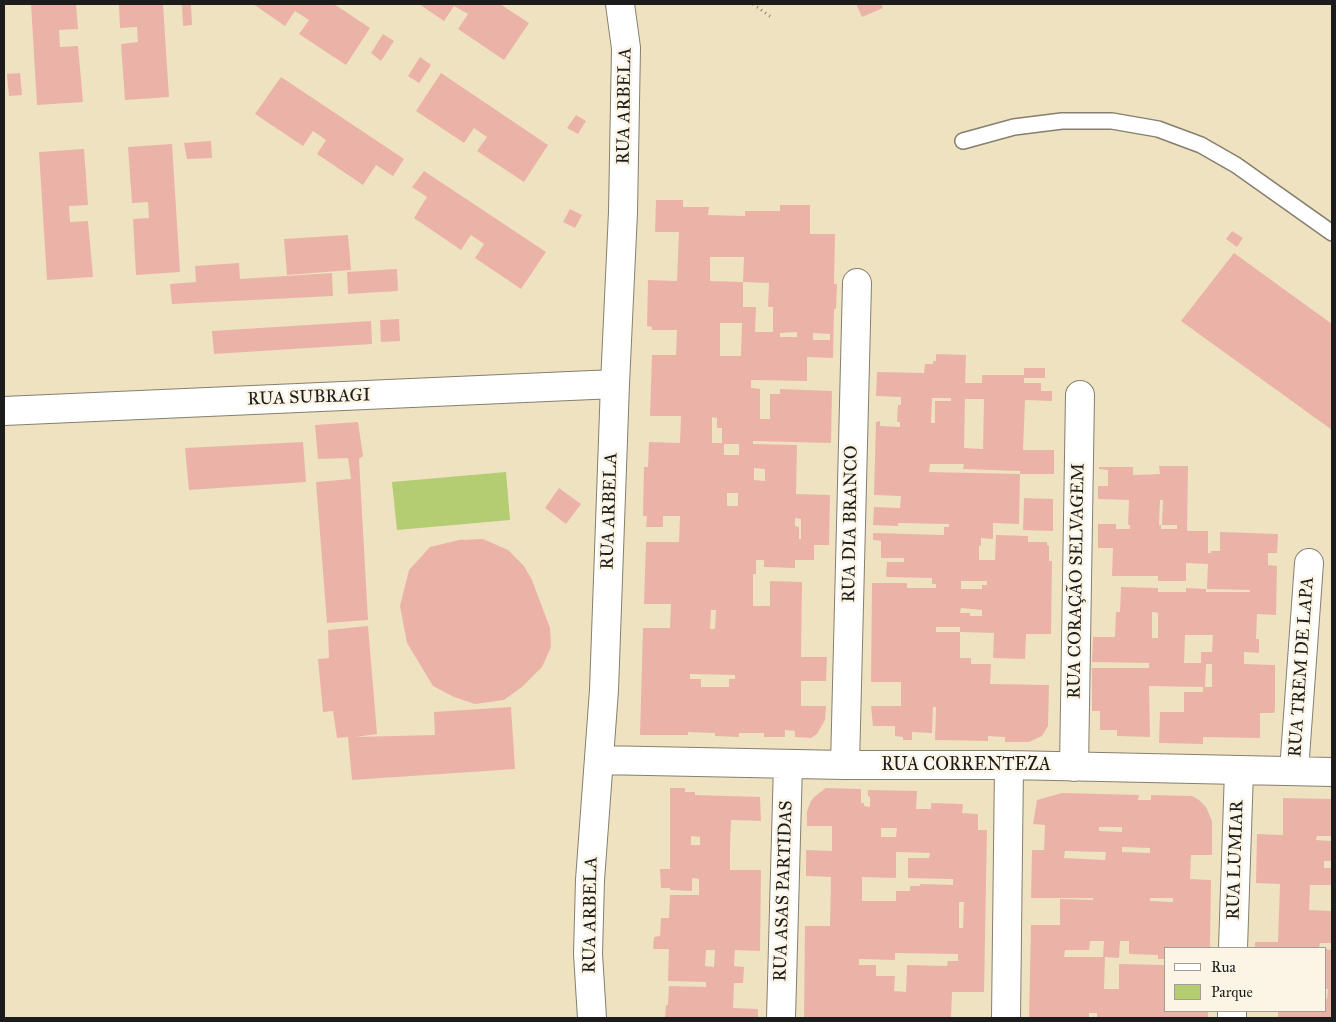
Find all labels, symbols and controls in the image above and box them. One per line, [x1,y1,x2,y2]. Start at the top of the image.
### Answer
street label: RUA ARBELA [613,47,637,165]
street label: RUA SUBRAGI [247,385,371,411]
street label: RUA DIA BRANCO [839,445,863,603]
street label: RUA ARBELA [597,452,623,570]
street label: RUA CORAÇÃO SELVAGEM [1064,463,1090,699]
street label: RUA TREM DE LAPA [1285,576,1319,758]
street label: RUA CORRENTEZA [881,755,1051,777]
street label: RUA ASAS PARTIDAS [770,800,798,982]
street label: RUA LUMIAR [1223,800,1249,920]
street label: RUA ARBELA [579,856,603,974]
legend [1164,947,1326,1012]
text: Rua [1211,958,1236,976]
text: Parque [1211,983,1253,1001]

